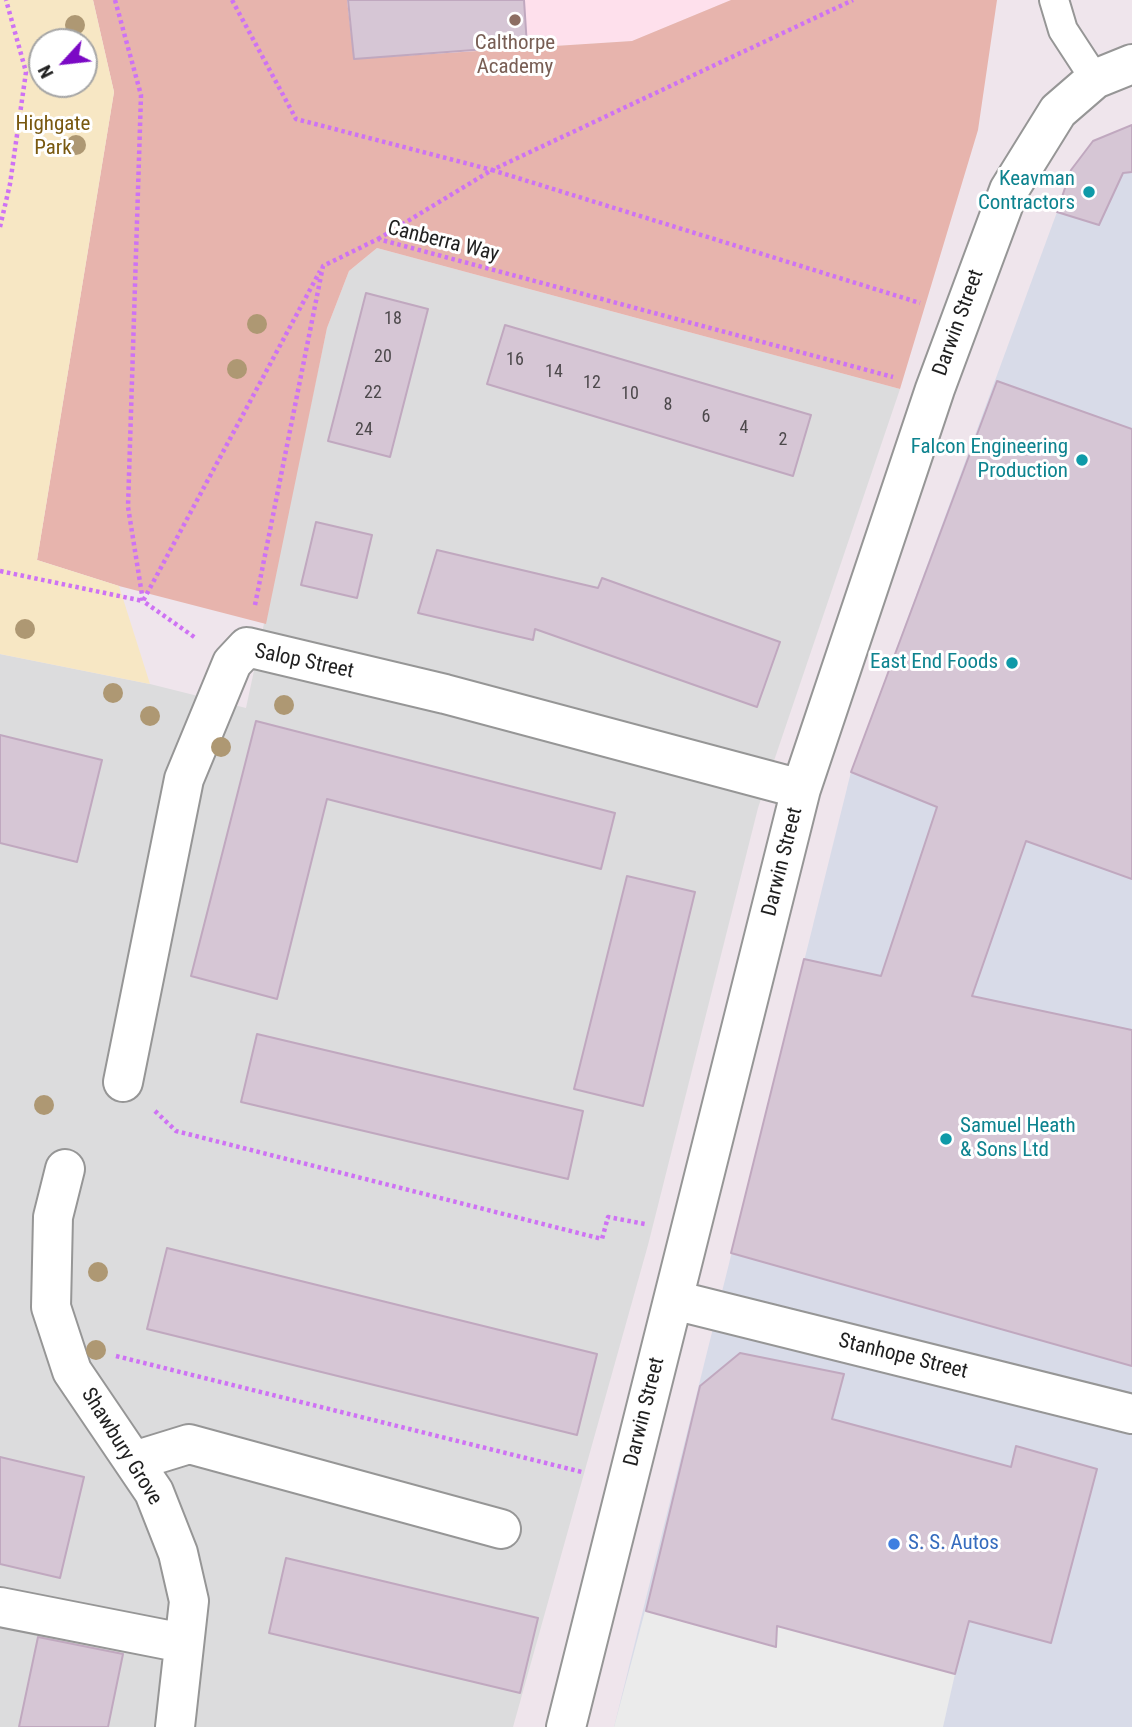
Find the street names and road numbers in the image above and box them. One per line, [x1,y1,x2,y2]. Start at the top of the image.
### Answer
street label: Canberra Way [385,216,501,268]
street label: Darwin Street [928,266,990,380]
street label: Salop Street [252,639,356,685]
street label: Darwin Street [757,805,809,919]
street label: Stanhope Street [836,1329,970,1385]
street label: Darwin Street [619,1355,671,1469]
street label: Shawbury Grove [75,1384,167,1510]

